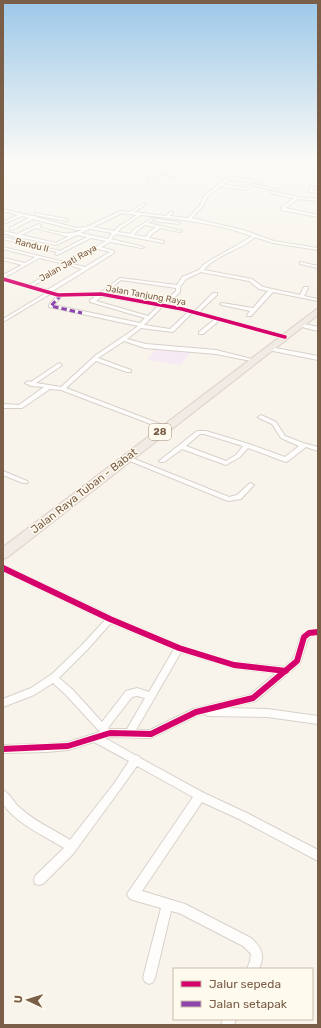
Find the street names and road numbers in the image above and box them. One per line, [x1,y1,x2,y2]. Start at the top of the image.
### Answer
street label: Randu II [14,236,50,254]
street label: Jalan Jati Raya [38,243,98,283]
street label: Jalan Tanjung Raya [105,283,187,307]
road number: 28 [149,424,171,440]
street label: Jalan Raya Tuban - Babat [28,445,140,536]

